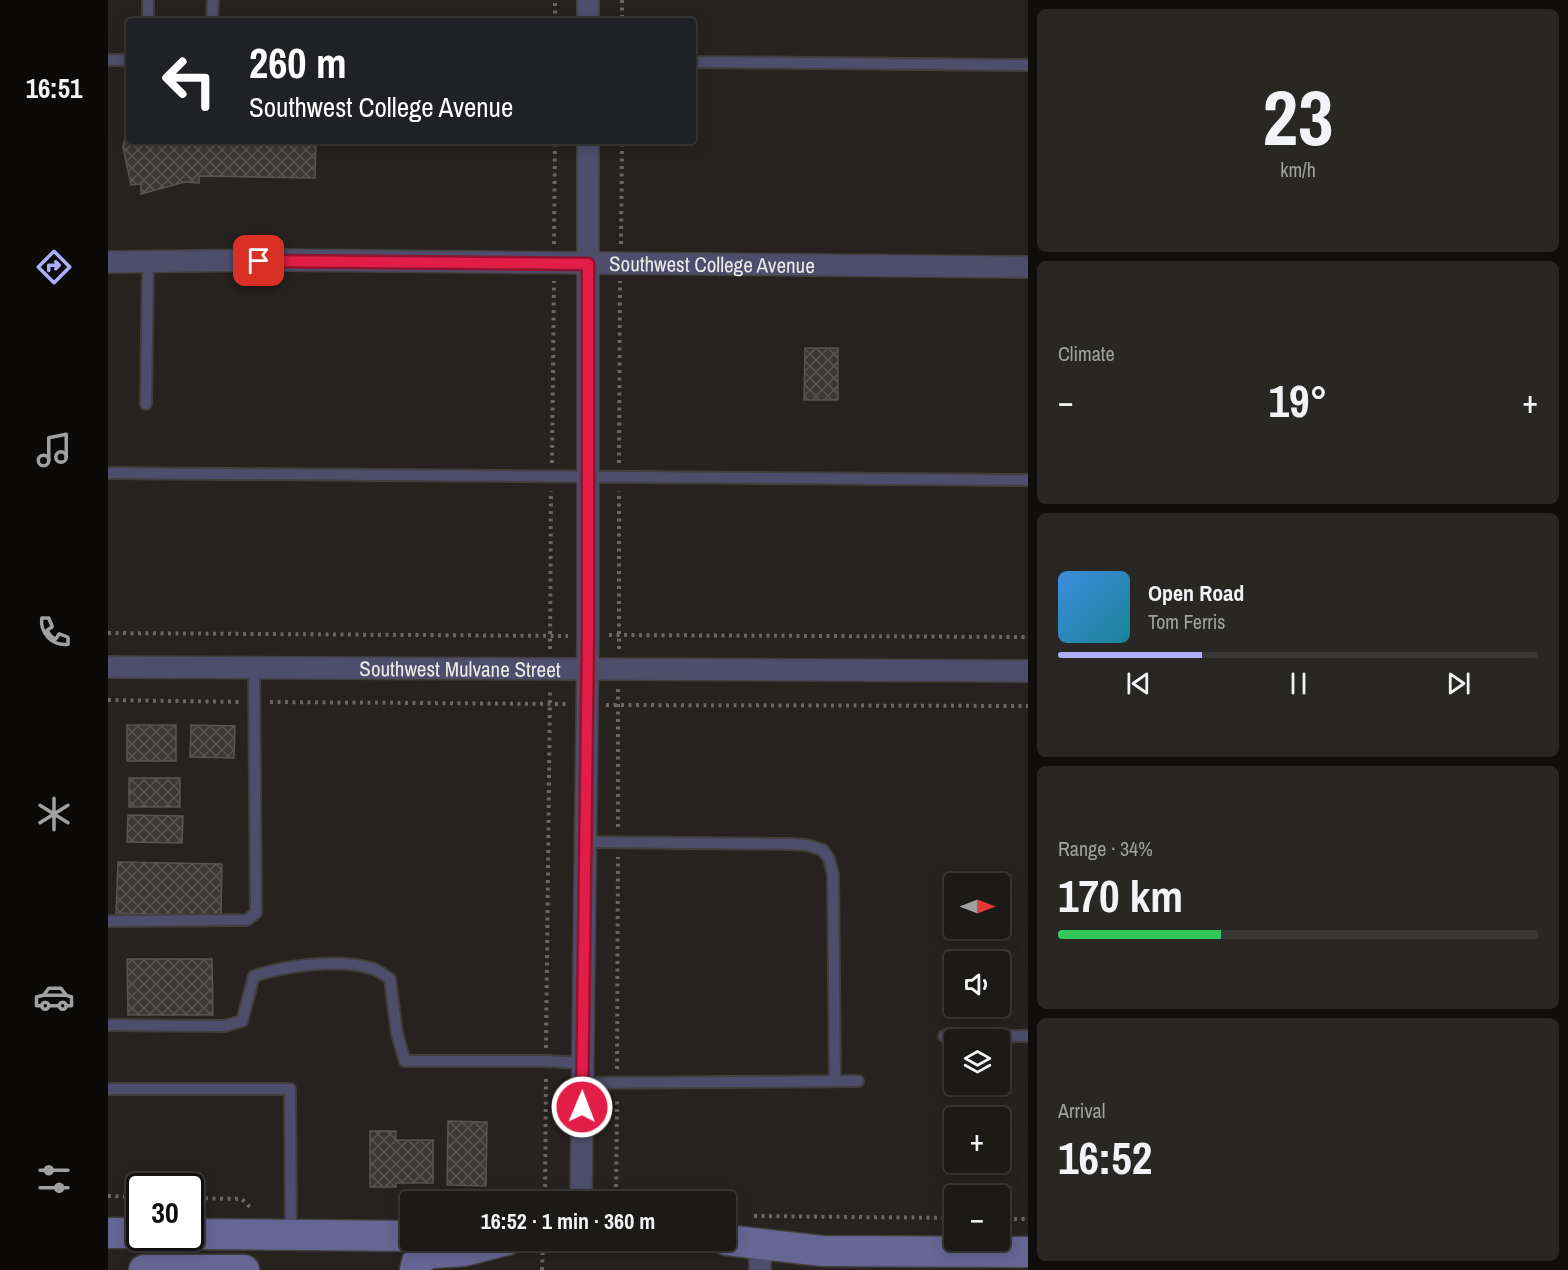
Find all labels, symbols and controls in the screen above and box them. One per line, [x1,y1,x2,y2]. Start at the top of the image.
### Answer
text: 260 m [249,35,347,91]
icon: left [150,42,228,120]
text: 23 [1262,64,1334,169]
text: 16:51 [26,70,82,106]
text: Southwest College Avenue [249,89,513,125]
text: km/h [1280,156,1316,183]
pin [233,235,284,286]
icon: arrive [242,244,275,277]
icon: directions [33,246,75,288]
street label: Southwest College Avenue [609,249,815,280]
text: Climate [1058,340,1115,367]
text: 19° [1268,370,1328,431]
text: − [1058,379,1074,423]
text: + [1522,379,1538,423]
icon: music [33,429,75,471]
text: Open Road [1148,578,1244,608]
text: Tom Ferris [1148,608,1226,635]
icon: phone [33,611,75,653]
street label: Southwest Mulvane Street [359,654,561,683]
icon: previous [1122,667,1155,700]
icon: pause [1282,667,1315,700]
icon: next [1442,667,1475,700]
icon: climate [33,793,75,835]
text: Range · 34% [1058,835,1153,862]
text: 170 km [1058,865,1183,926]
north arrow [944,873,1010,939]
map controls [944,873,1010,1251]
button: sound [944,951,1010,1017]
icon: car [33,976,75,1018]
button: layers [944,1029,1010,1095]
position arrow [550,1075,614,1139]
text: Arrival [1058,1097,1105,1124]
button: + [944,1107,1010,1173]
text: 16:52 [1058,1127,1152,1188]
icon: filters [33,1158,75,1200]
speed limit sign: 30 [126,1173,204,1251]
button: − [944,1185,1010,1251]
text: 16:52 · 1 min · 360 m [481,1206,655,1236]

